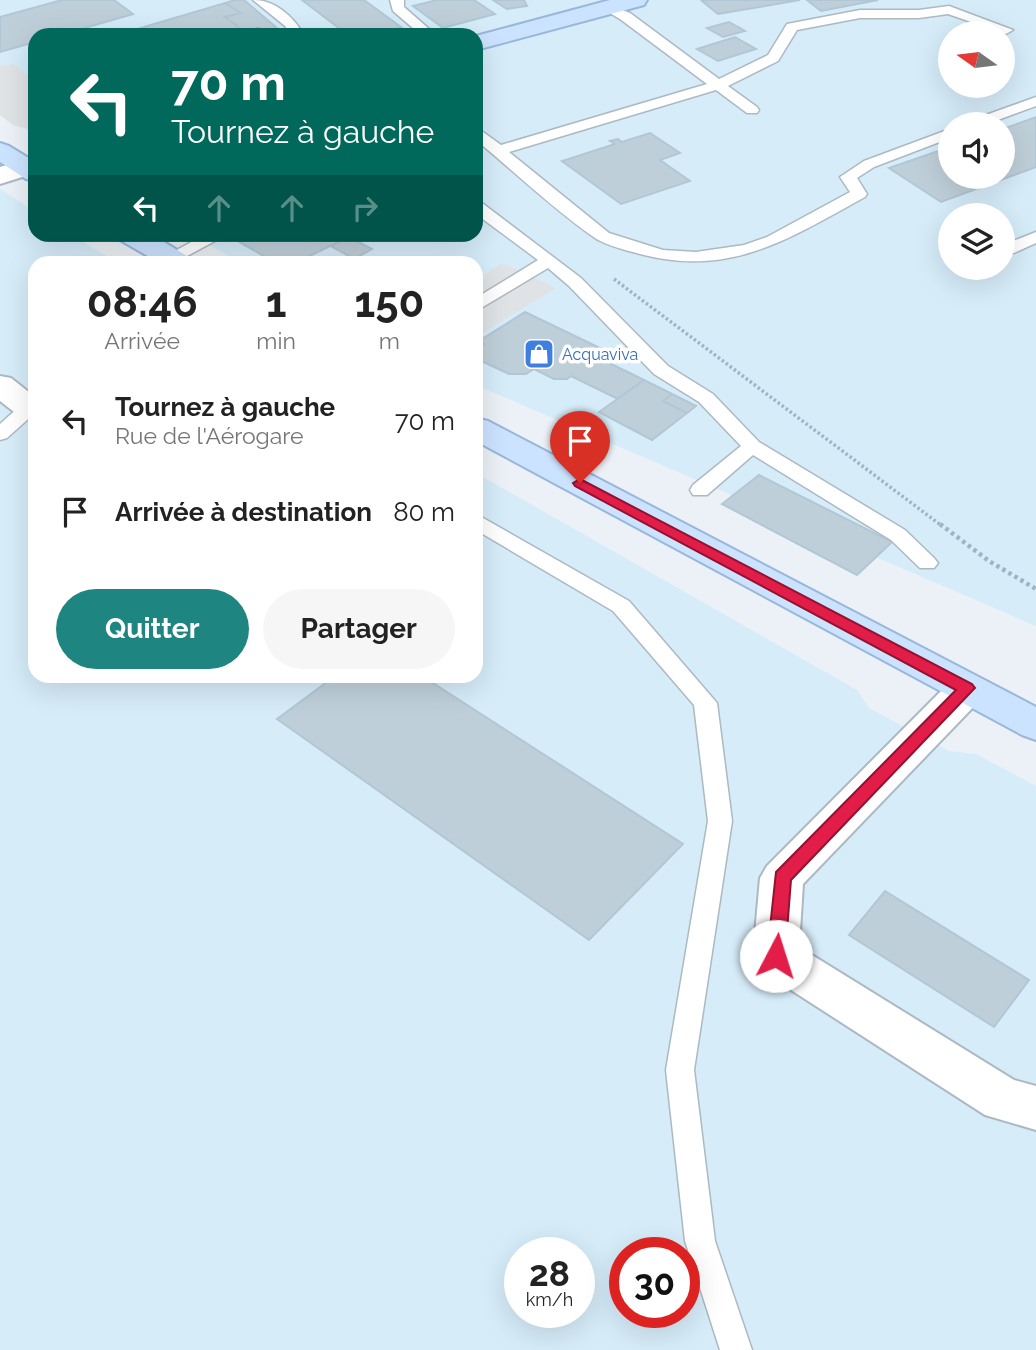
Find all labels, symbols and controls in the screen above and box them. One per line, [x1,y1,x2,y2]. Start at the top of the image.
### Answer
north arrow [938,21,1015,98]
map controls [938,21,1015,280]
text: 70 m [171,54,286,111]
icon: left [56,56,147,147]
button: sound [938,112,1015,189]
text: Tournez à gauche [171,113,434,150]
icon: left [127,189,165,227]
icon: ahead [200,189,238,227]
icon: ahead [273,189,311,227]
icon: right [346,189,384,227]
button: layers [938,203,1015,280]
text: 08:46 [87,278,198,327]
text: 1 [266,278,286,327]
text: 150 [355,278,424,327]
text: Arrivée [104,327,180,354]
text: min [256,327,296,354]
text: m [379,327,400,354]
shop icon: Acquaviva [522,337,556,371]
place label: Acquaviva [562,345,638,364]
text: Tournez à gauche [115,392,335,422]
icon: left [56,402,94,440]
text: 70 m [395,406,455,436]
pin [550,411,610,483]
text: Rue de l'Aérogare [115,422,304,449]
icon: arrive [561,422,599,460]
icon: arrive [56,493,94,531]
text: Arrivée à destination [115,497,372,527]
text: 80 m [393,497,455,527]
button: Quitter [56,589,249,669]
button: Partager [263,589,455,669]
position arrow [739,919,813,993]
speed limit sign: 30 [609,1237,700,1328]
text: 28 [529,1253,570,1294]
text: km/h [526,1289,573,1310]

